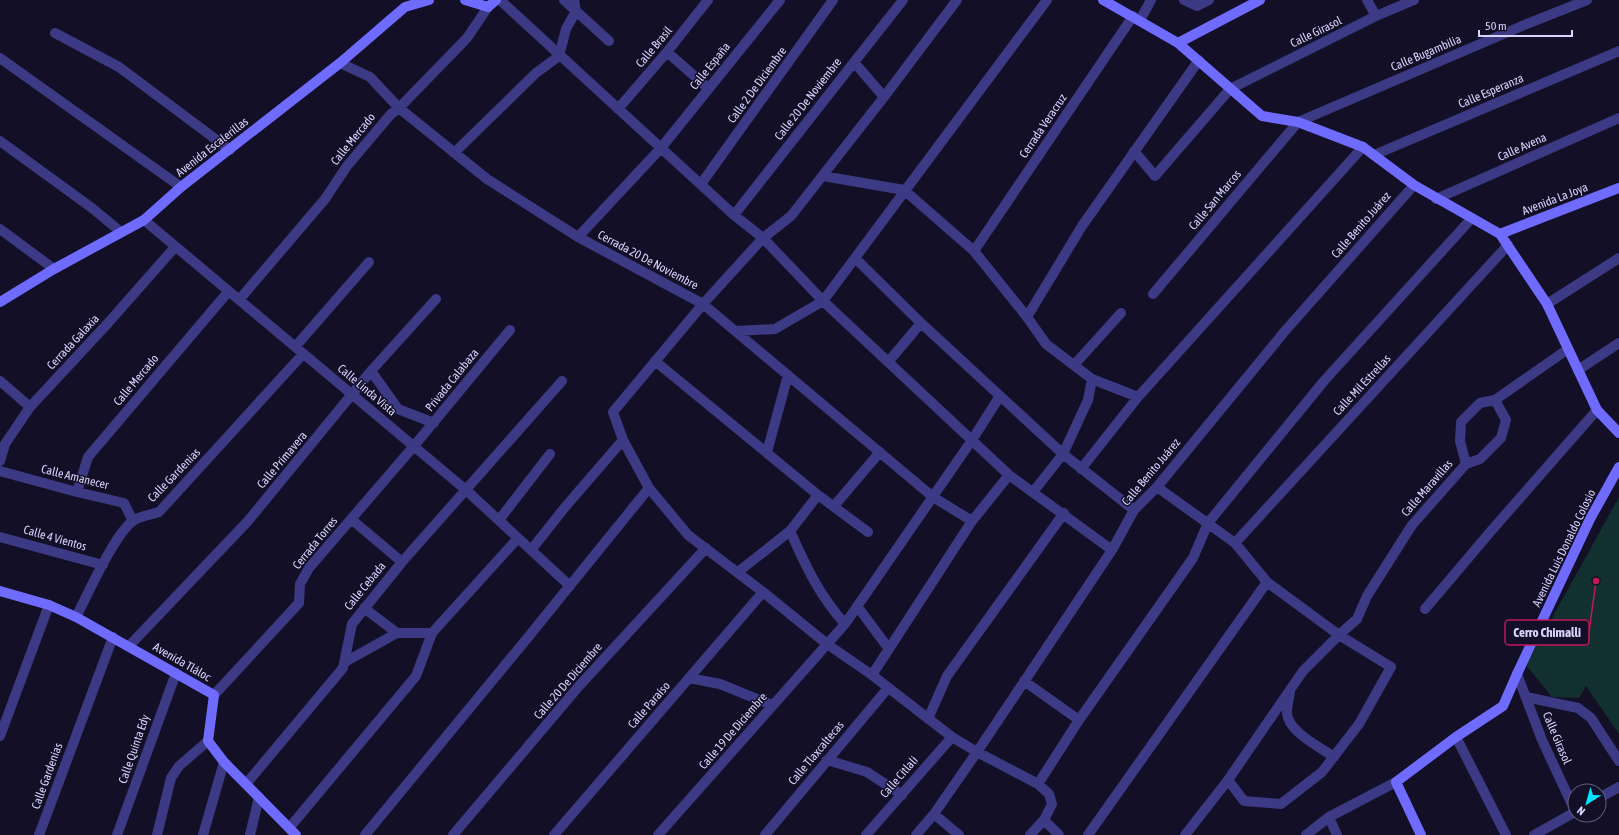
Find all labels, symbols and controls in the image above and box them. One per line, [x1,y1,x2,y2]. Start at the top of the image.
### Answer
scale bar [1479,12,1572,38]
street label: Calle Girasol [1288,13,1345,50]
text: 50 m [1485,19,1507,33]
street label: Calle Brasil [633,23,676,70]
street label: Calle Bugambilia [1389,32,1463,74]
street label: Calle España [687,40,733,92]
street label: Calle 2 De Diciembre [725,44,789,126]
street label: Calle 20 De Noviembre [772,55,844,143]
street label: Calle Esperanza [1456,71,1526,111]
street label: Cerrada Veracruz [1016,91,1070,161]
street label: Calle Mercado [328,110,378,168]
street label: Avenida Escalerillas [173,114,251,180]
street label: Calle Avena [1495,130,1549,164]
street label: Calle San Marcos [1186,167,1244,233]
street label: Avenida La Joya [1520,180,1590,218]
street label: Calle Benito Juárez [1328,189,1394,261]
street label: Cerrada 20 De Noviembre [595,228,701,292]
street label: Cerrada Galaxia [44,312,102,372]
street label: Privada Calabaza [423,346,481,414]
street label: Calle Mercado [110,351,162,409]
street label: Calle Mil Estrellas [1330,352,1394,418]
street label: Calle Linda Vista [335,361,399,419]
street label: Calle Primavera [254,429,310,491]
street label: Calle Benito Juárez [1119,435,1184,508]
street label: Calle Gardenias [145,445,203,505]
street label: Calle Maravillas [1399,457,1455,519]
street label: Calle Amanecer [40,462,111,492]
street label: Avenida Luis Donaldo Colosio [1529,487,1599,609]
street label: Cerrada Torres [290,514,340,572]
street label: Calle 4 Vientos [22,522,88,554]
street label: Calle Cebada [341,559,389,613]
callout: Cerro Chimalli [1505,620,1589,645]
text: Cerro Chimalli [1513,625,1581,640]
street label: Avenida Tláloc [151,640,214,684]
street label: Calle 20 De Diciembre [531,640,605,722]
street label: Calle Paraíso [625,679,673,731]
street label: Calle 19 De Diciembre [696,690,770,772]
street label: Calle Girasol [1540,710,1575,767]
street label: Calle Quinta Edy [116,713,152,785]
street label: Calle Tlaxcaltecas [785,718,847,788]
street label: Calle Gardenias [29,741,65,811]
street label: Calle Citlali [877,753,921,801]
north arrow [1567,783,1607,823]
text: N [1575,804,1587,818]

